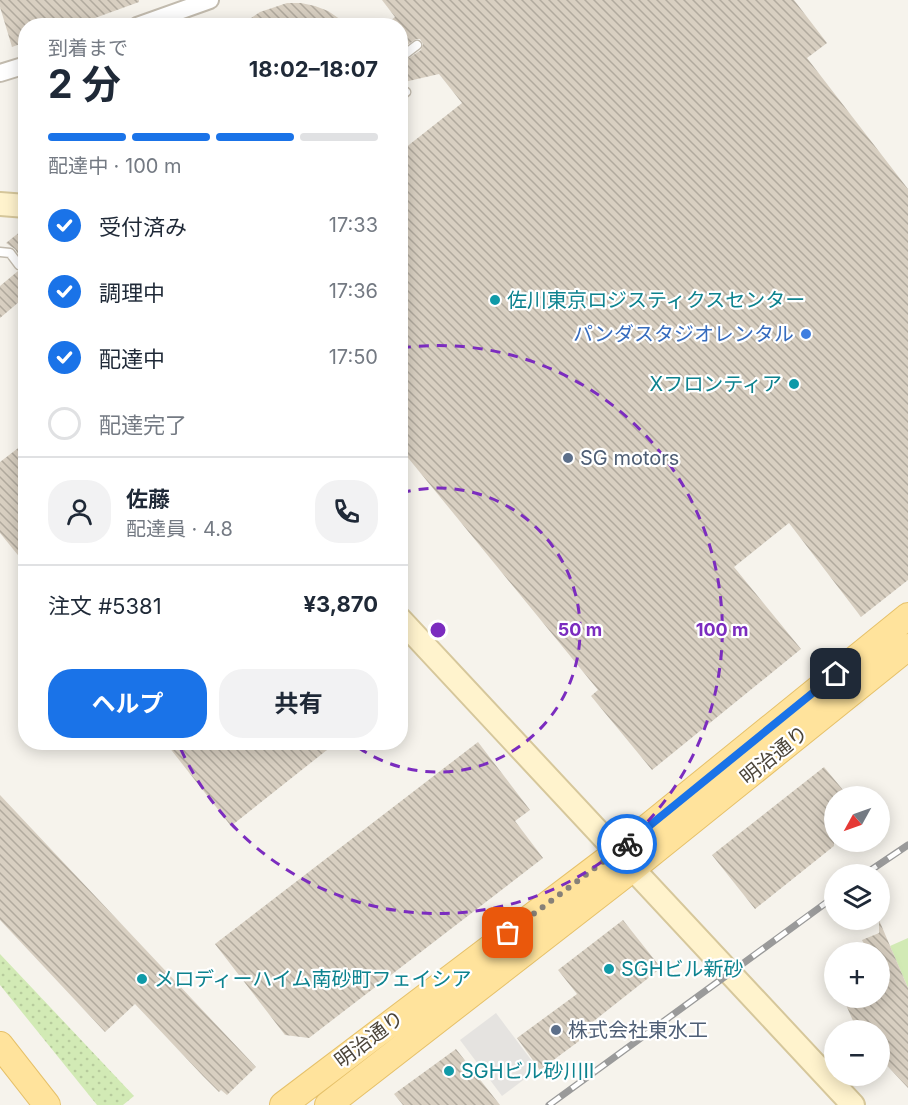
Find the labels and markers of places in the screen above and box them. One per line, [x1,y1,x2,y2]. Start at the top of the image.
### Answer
place label: 佐川東京ロジスティクスセンター [507,288,805,312]
marker: 佐川東京ロジスティクスセンター [488,293,502,307]
place label: パンダスタジオレンタル [573,322,794,346]
marker: パンダスタジオレンタル [799,327,813,341]
place label: Xフロンティア [650,372,782,396]
marker: Xフロンティア [787,377,801,391]
place label: SG motors [580,446,679,470]
marker: SG motors [561,451,575,465]
centre of rings [428,620,448,640]
pin [810,648,861,699]
pin [482,907,533,958]
place label: SGHビル新砂 [621,957,744,981]
marker: SGHビル新砂 [602,962,616,976]
place label: メロディーハイム南砂町フェイシア [154,967,471,991]
marker: メロディーハイム南砂町フェイシア [135,972,149,986]
place label: 株式会社東水工 [568,1018,708,1042]
marker: 株式会社東水工 [549,1023,563,1037]
place label: SGHビル砂川Ⅱ [461,1059,594,1083]
marker: SGHビル砂川Ⅱ [442,1064,456,1078]

